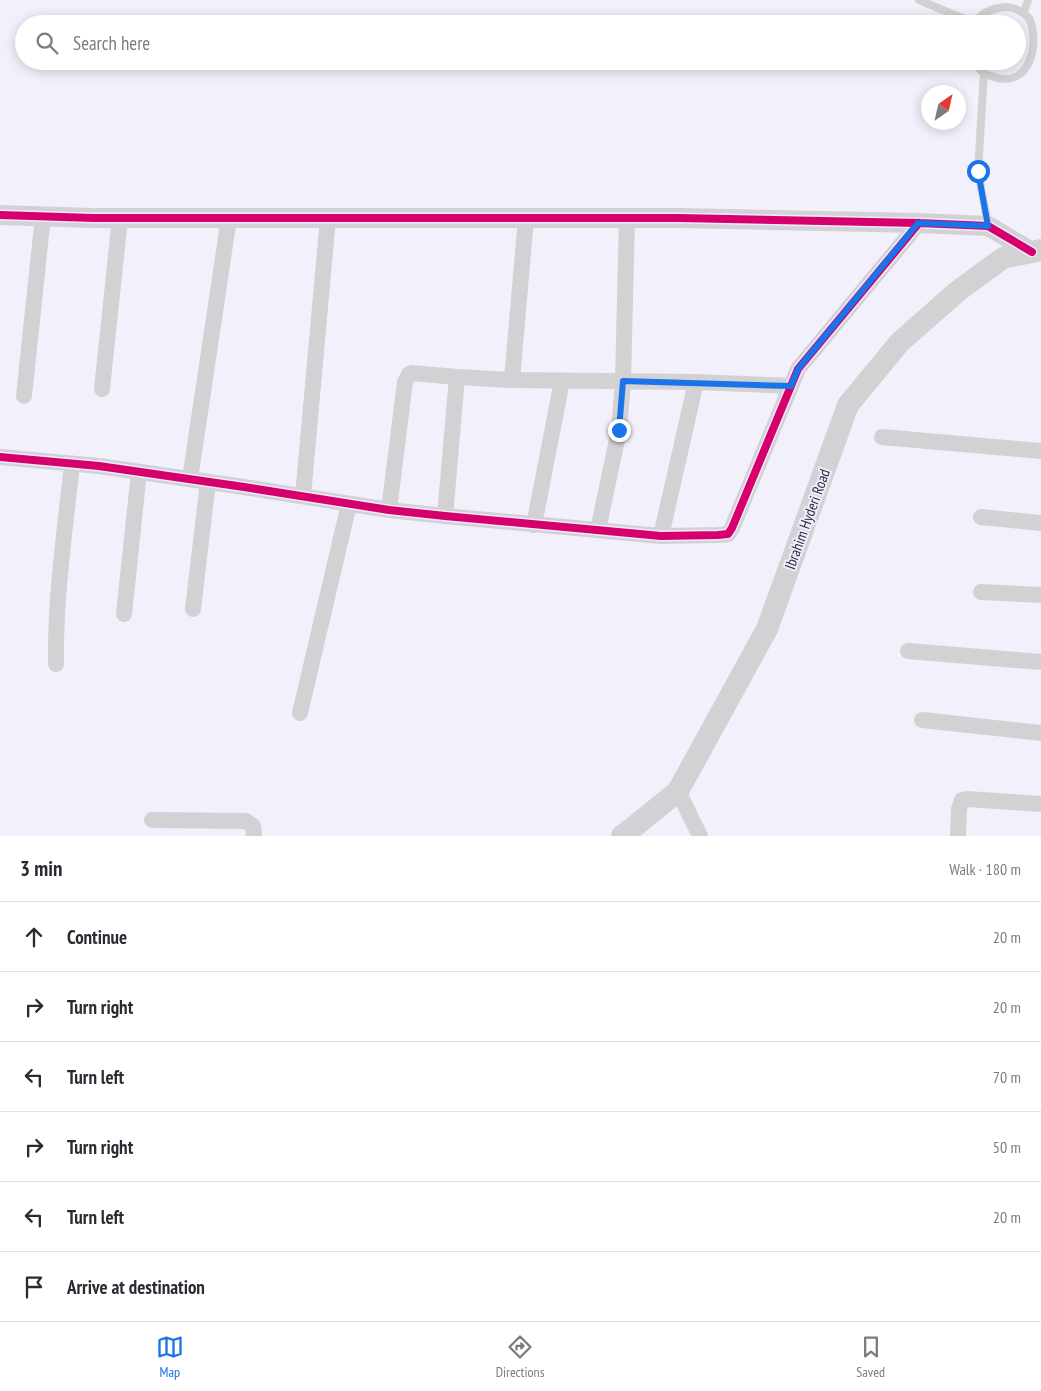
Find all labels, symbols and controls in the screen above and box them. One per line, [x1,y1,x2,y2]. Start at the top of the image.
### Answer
search box [15,15,1026,70]
icon: search [33,29,61,57]
text: Search here [73,31,150,55]
north arrow [921,85,966,130]
route start [967,160,990,183]
route end [608,419,631,442]
street label: Ibrahim Hyderi Road [780,466,834,572]
text: 3 min [20,855,62,882]
text: Walk · 180 m [949,859,1021,879]
icon: ahead [20,923,48,951]
text: Continue [67,925,127,949]
text: 20 m [993,927,1021,947]
icon: right [20,993,48,1021]
text: Turn right [67,995,133,1019]
text: 20 m [993,997,1021,1017]
icon: left [20,1063,48,1091]
text: Turn left [67,1065,124,1089]
text: 70 m [993,1067,1021,1087]
icon: right [20,1133,48,1161]
text: Turn right [67,1135,133,1159]
text: 50 m [993,1137,1021,1157]
icon: left [20,1203,48,1231]
text: Turn left [67,1205,124,1229]
text: 20 m [993,1207,1021,1227]
icon: arrive [20,1273,48,1301]
text: Arrive at destination [67,1275,205,1299]
tab: Map [156,1333,184,1381]
tab: Directions [496,1333,544,1381]
tab: Saved [856,1333,885,1381]

